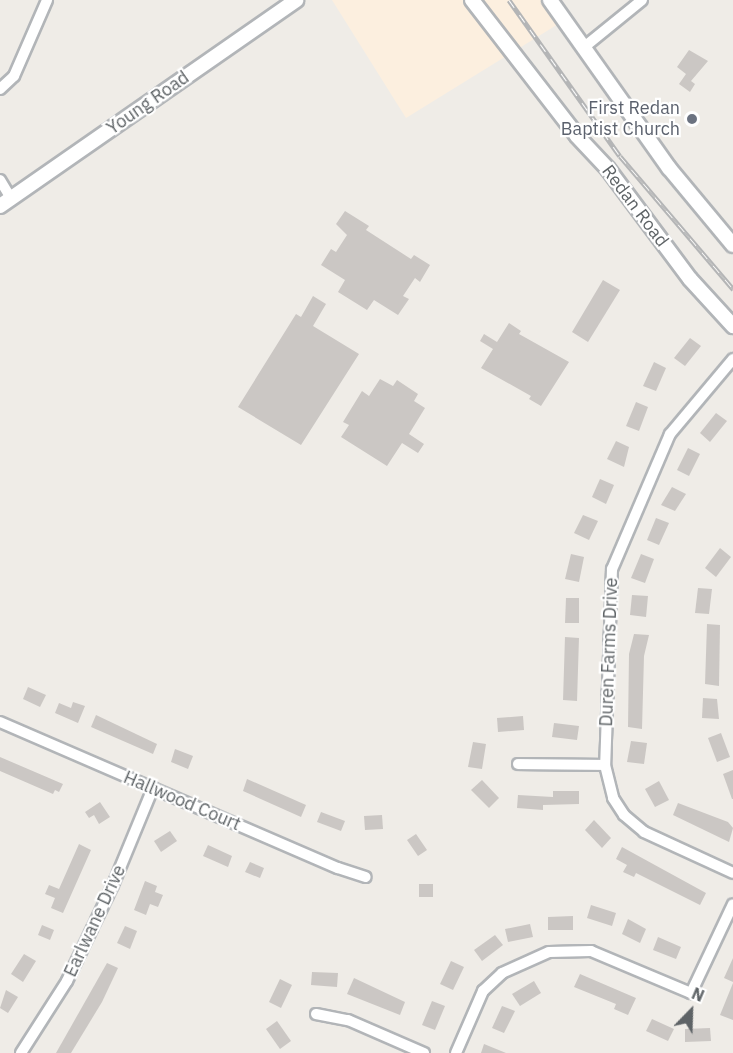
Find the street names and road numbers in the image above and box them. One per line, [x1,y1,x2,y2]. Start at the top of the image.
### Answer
street label: Young Road [103,67,193,139]
street label: Redan Road [597,161,673,251]
street label: Duren Farms Drive [596,577,622,727]
street label: Hallwood Court [120,767,244,835]
street label: Earlwane Drive [60,862,130,980]

